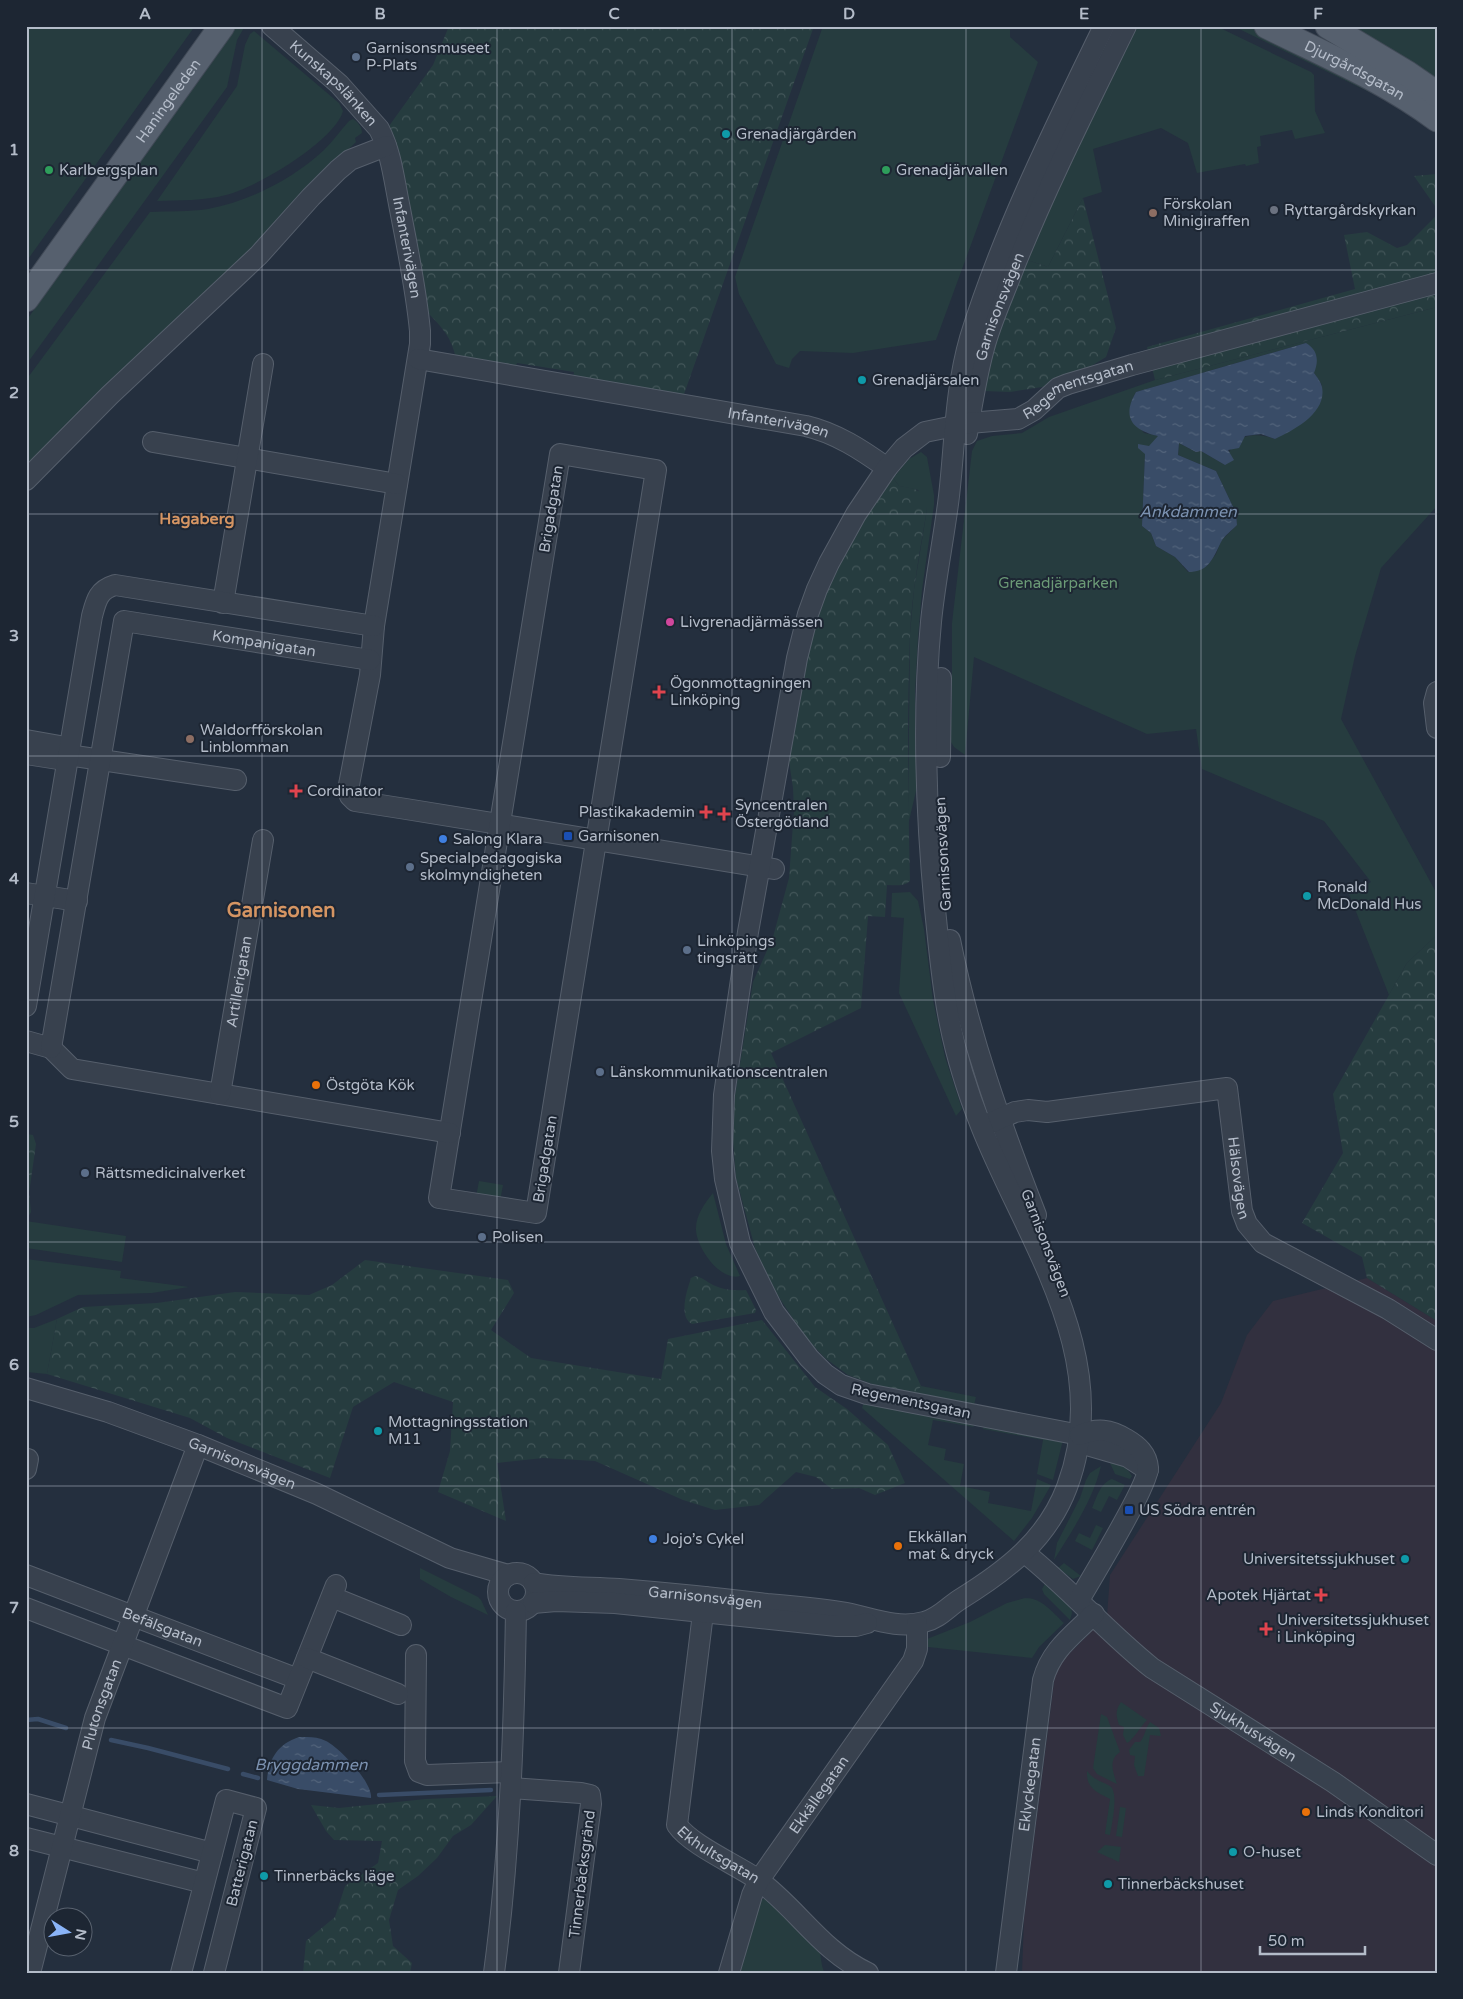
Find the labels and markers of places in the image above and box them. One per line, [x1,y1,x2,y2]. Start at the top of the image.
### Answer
place label: Garnisonsmuseet P-Plats [366,39,490,74]
marker: Garnisonsmuseet P-Plats [350,51,362,63]
place label: Grenadjärgården [736,125,857,143]
marker: Grenadjärgården [720,128,732,140]
place label: Karlbergsplan [59,161,158,179]
place label: Grenadjärvallen [896,161,1008,179]
marker: Karlbergsplan [43,164,55,176]
marker: Grenadjärvallen [880,164,892,176]
place label: Förskolan Minigiraffen [1163,195,1250,230]
place label: Ryttargårdskyrkan [1284,201,1416,219]
marker: Ryttargårdskyrkan [1268,204,1280,216]
marker: Förskolan Minigiraffen [1147,207,1159,219]
place label: Grenadjärsalen [872,371,979,389]
marker: Grenadjärsalen [856,374,868,386]
place label: Livgrenadjärmässen [680,613,823,631]
marker: Livgrenadjärmässen [664,616,676,628]
place label: Ögonmottagningen Linköping [670,674,811,709]
marker: Ögonmottagningen Linköping [652,685,666,699]
place label: Waldorfförskolan Linblomman [200,721,323,756]
marker: Waldorfförskolan Linblomman [184,733,196,745]
place label: Cordinator [307,782,383,800]
marker: Cordinator [289,784,303,798]
place label: Syncentralen Östergötland [735,796,829,831]
place label: Plastikakademin [579,803,695,821]
marker: Plastikakademin [699,805,713,819]
marker: Syncentralen Östergötland [717,807,731,821]
place label: Garnisonen [578,827,659,845]
place label: Salong Klara [453,830,542,848]
marker: Garnisonen [562,830,574,842]
marker: Salong Klara [437,833,449,845]
place label: Specialpedagogiska skolmyndigheten [420,849,562,884]
marker: Specialpedagogiska skolmyndigheten [404,861,416,873]
place label: Ronald McDonald Hus [1317,878,1422,913]
marker: Ronald McDonald Hus [1301,890,1313,902]
place label: Linköpings tingsrätt [697,932,775,967]
marker: Linköpings tingsrätt [681,944,693,956]
place label: Länskommunikationscentralen [610,1063,828,1081]
marker: Länskommunikationscentralen [594,1066,606,1078]
place label: Östgöta Kök [326,1076,415,1094]
marker: Östgöta Kök [310,1079,322,1091]
place label: Rättsmedicinalverket [95,1164,246,1182]
marker: Rättsmedicinalverket [79,1167,91,1179]
place label: Polisen [492,1228,543,1246]
marker: Polisen [476,1231,488,1243]
place label: Mottagningsstation M11 [388,1413,528,1448]
marker: Mottagningsstation M11 [372,1425,384,1437]
place label: US Södra entrén [1139,1501,1256,1519]
marker: US Södra entrén [1123,1504,1135,1516]
place label: Ekkällan mat & dryck [908,1528,994,1563]
place label: Jojo’s Cykel [663,1530,744,1548]
marker: Jojo’s Cykel [647,1533,659,1545]
marker: Ekkällan mat & dryck [892,1540,904,1552]
place label: Universitetssjukhuset [1243,1550,1395,1568]
marker: Universitetssjukhuset [1399,1553,1411,1565]
place label: Apotek Hjärtat [1206,1586,1311,1604]
marker: Apotek Hjärtat [1315,1589,1327,1601]
place label: Universitetssjukhuset i Linköping [1277,1611,1429,1646]
marker: Universitetssjukhuset i Linköping [1259,1622,1273,1636]
place label: Linds Konditori [1316,1803,1424,1821]
marker: Linds Konditori [1300,1806,1312,1818]
place label: O-huset [1243,1843,1301,1861]
marker: O-huset [1227,1846,1239,1858]
place label: Tinnerbäcks läge [274,1867,394,1885]
marker: Tinnerbäcks läge [258,1870,270,1882]
place label: Tinnerbäckshuset [1118,1875,1244,1893]
marker: Tinnerbäckshuset [1102,1878,1114,1890]

